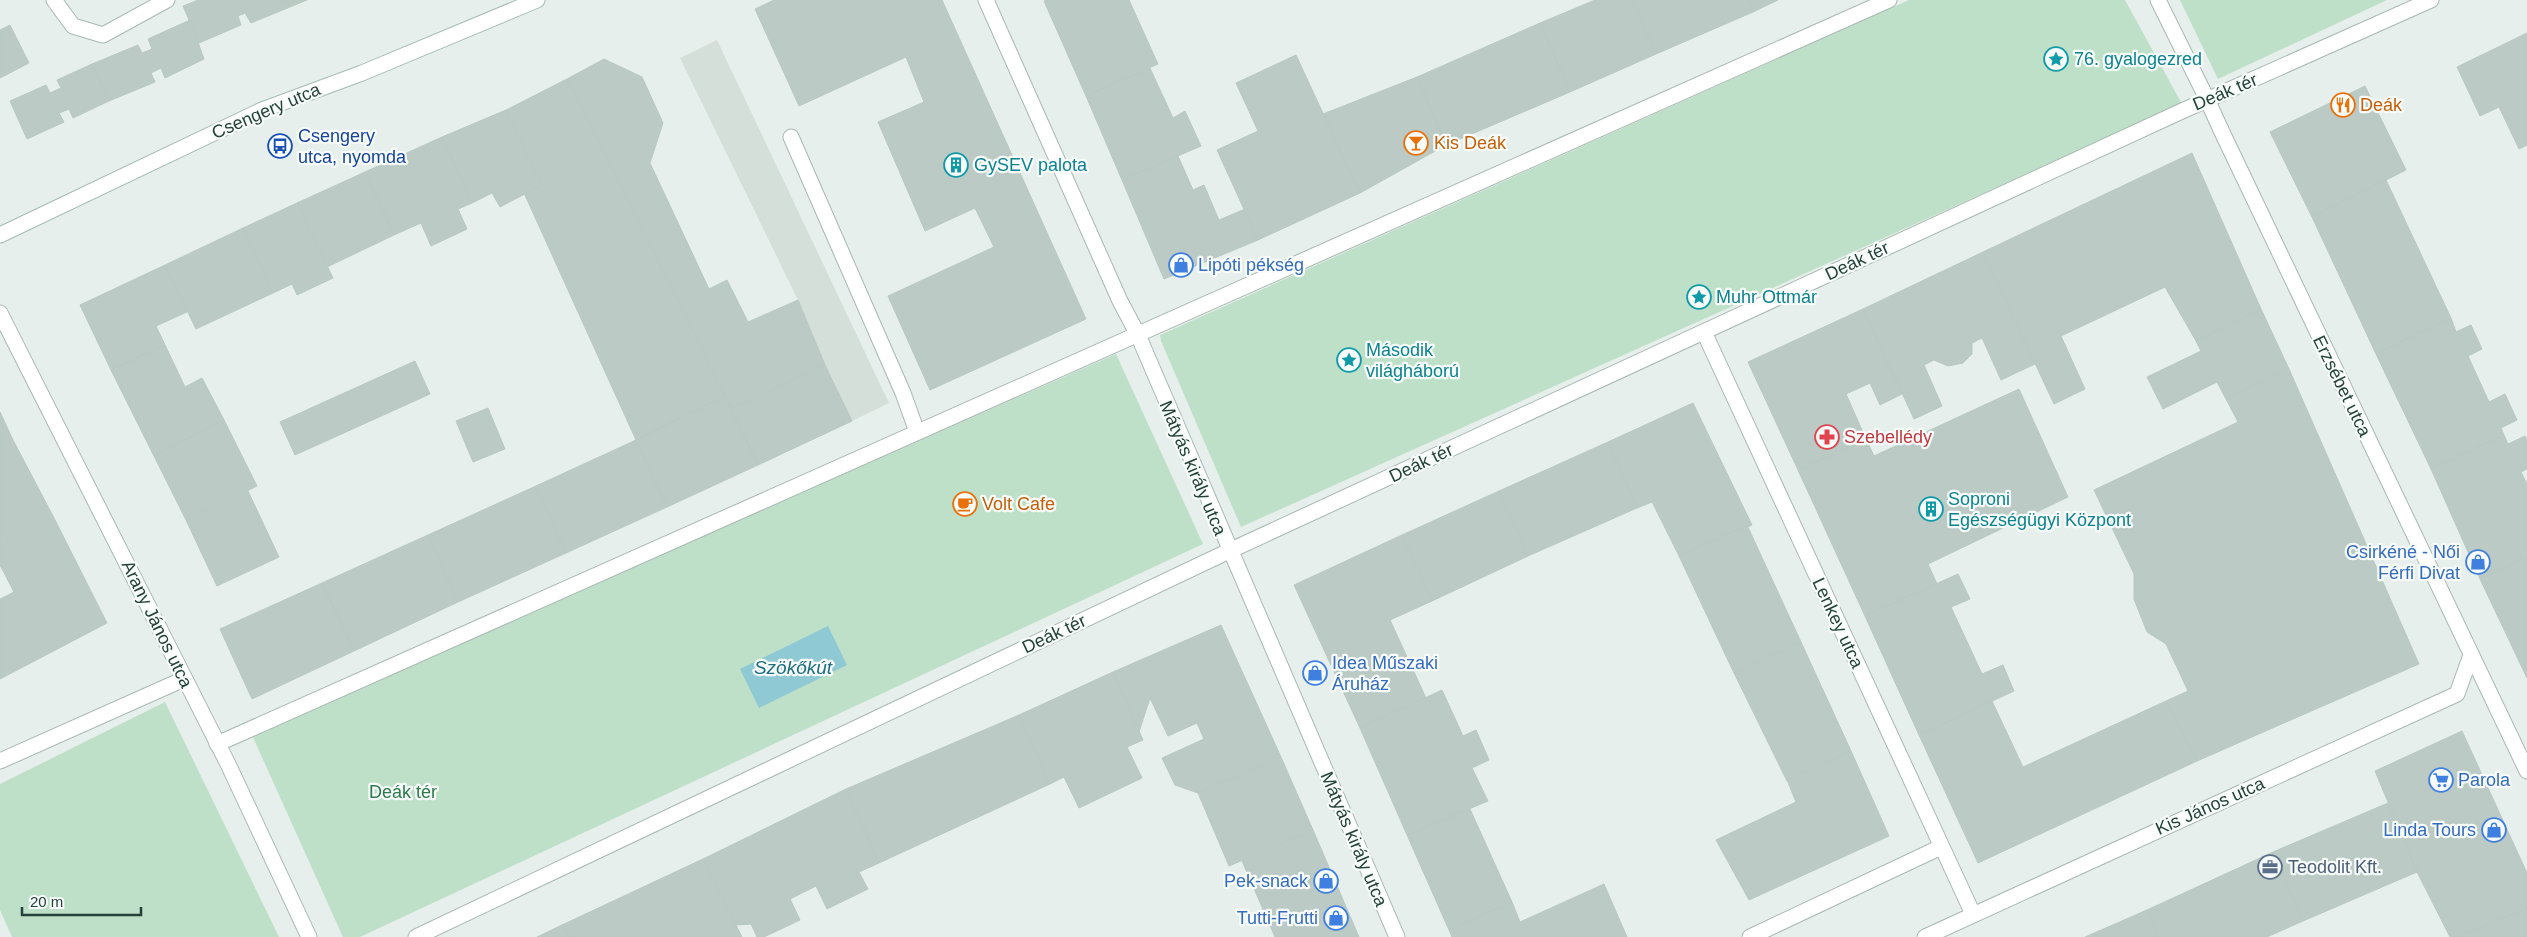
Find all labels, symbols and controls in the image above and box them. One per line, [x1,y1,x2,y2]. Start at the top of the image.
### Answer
place icon: 76. gyalogezred [2043,46,2069,72]
place label: 76. gyalogezred [2074,49,2202,69]
street label: Deák tér [2190,70,2260,114]
street label: Csengery utca [209,79,324,143]
restaurant icon: Deák [2330,92,2356,118]
place label: Deák [2360,95,2403,115]
place label: Csengery utca, nyomda [298,126,407,167]
bar icon: Kis Deák [1403,130,1429,156]
bus stop icon: Csengery utca, nyomda [267,133,293,159]
place label: Kis Deák [1434,133,1507,153]
building icon: GySEV palota [943,152,969,178]
place label: GySEV palota [974,155,1088,175]
street label: Deák tér [1822,238,1892,284]
shop icon: Lipóti pékség [1168,252,1194,278]
place label: Lipóti pékség [1198,255,1304,275]
place icon: Muhr Ottmár [1686,284,1712,310]
place label: Muhr Ottmár [1716,287,1817,307]
street label: Erzsébet utca [2309,332,2376,441]
place label: Második világháború [1366,340,1459,381]
place icon: Második világháború [1336,347,1362,373]
street label: Mátyás király utca [1156,398,1231,539]
pharmacy icon: Szebellédy [1814,424,1840,450]
place label: Szebellédy [1844,427,1932,447]
street label: Deák tér [1386,440,1456,486]
place label: Soproni Egészségügyi Központ [1948,489,2131,530]
cafe icon: Volt Cafe [952,491,978,517]
place label: Volt Cafe [982,494,1055,514]
building icon: Soproni Egészségügyi Központ [1918,496,1944,522]
place label: Csirkéné - Női Férfi Divat [2346,542,2460,583]
shop icon: Csirkéné - Női Férfi Divat [2465,549,2491,575]
street label: Arany János utca [118,557,197,692]
street label: Lenkey utca [1808,575,1868,672]
street label: Deák tér [1019,611,1089,657]
place label: Idea Műszaki Áruház [1332,653,1438,694]
water label: Szökőkút [754,657,833,678]
shop icon: Idea Műszaki Áruház [1302,660,1328,686]
supermarket icon: Parola [2428,767,2454,793]
street label: Mátyás király utca [1317,769,1392,910]
place label: Parola [2458,770,2511,790]
street label: Kis János utca [2152,773,2268,839]
park label: Deák tér [369,782,437,802]
shop icon: Linda Tours [2481,817,2507,843]
place label: Linda Tours [2383,820,2476,840]
office icon: Teodolit Kft. [2257,854,2283,880]
place label: Teodolit Kft. [2288,857,2382,877]
shop icon: Pek-snack [1313,868,1339,894]
place label: Pek-snack [1224,871,1309,891]
scale bar [22,884,141,916]
text: 20 m [30,893,63,910]
shop icon: Tutti-Frutti [1323,905,1349,931]
place label: Tutti-Frutti [1237,908,1318,928]

